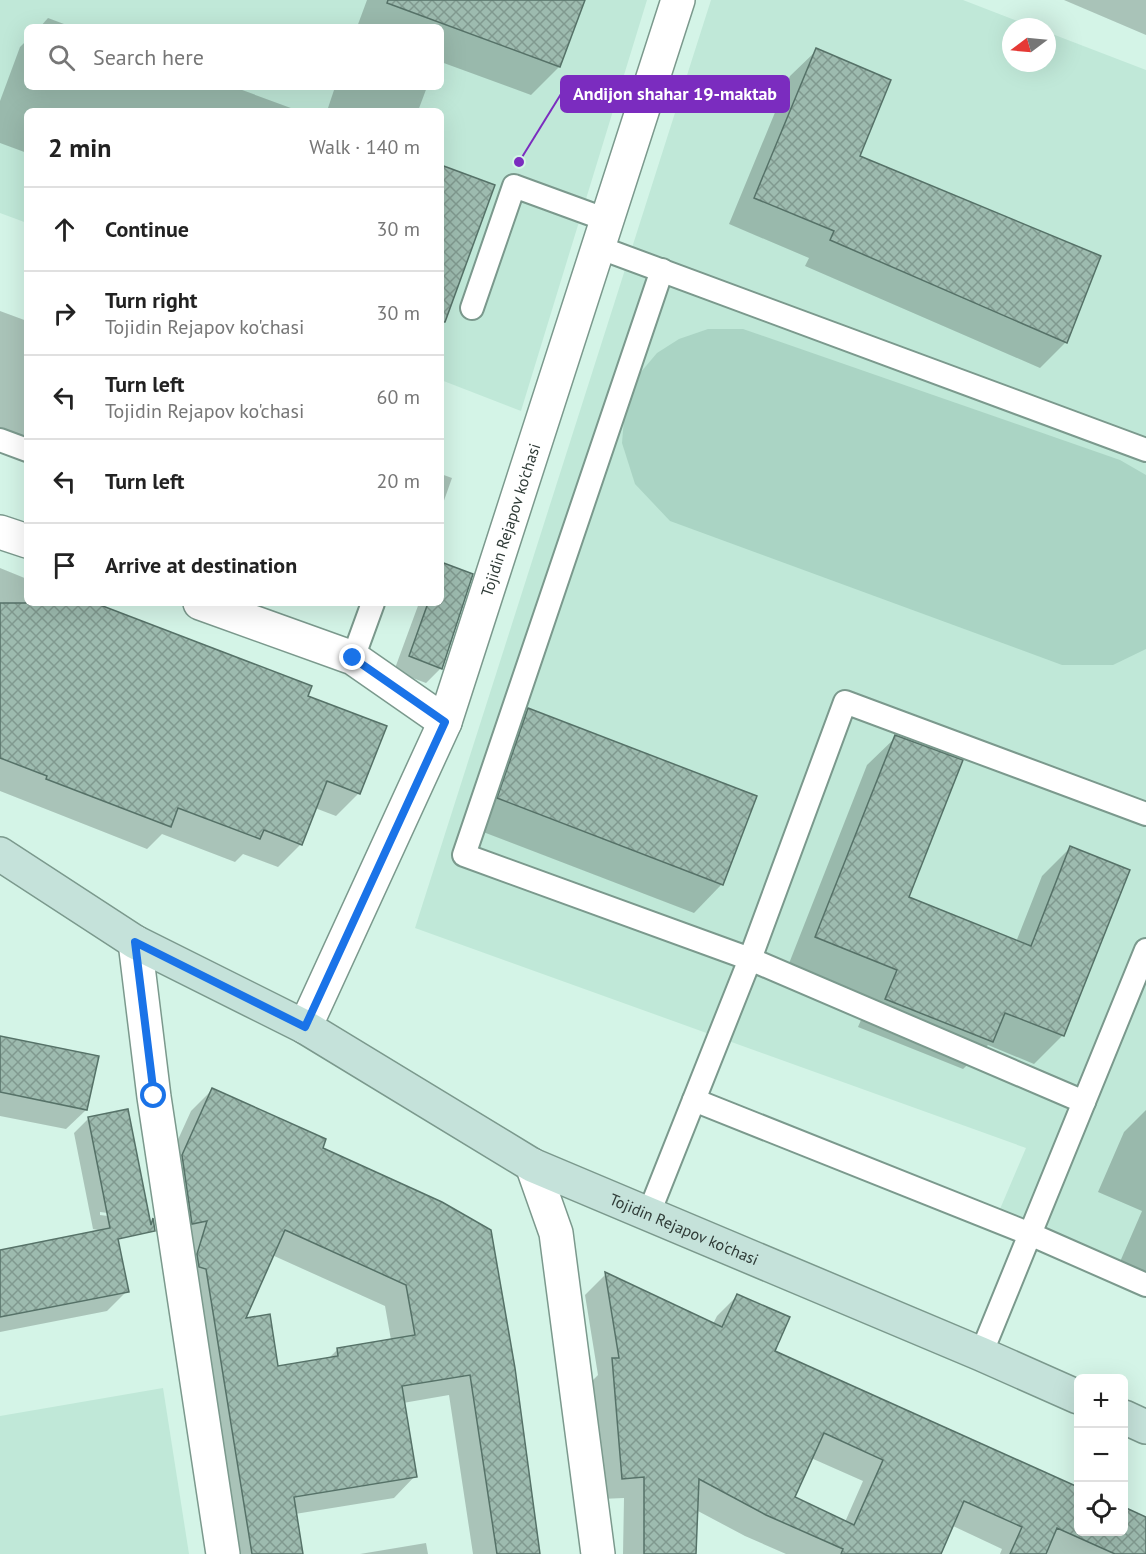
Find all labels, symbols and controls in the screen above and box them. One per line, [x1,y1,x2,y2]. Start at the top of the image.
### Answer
north arrow [1002,18,1056,72]
search box [24,24,444,90]
icon: search [45,41,78,74]
text: Search here [93,43,204,71]
callout: Andijon shahar 19-maktab [561,76,789,112]
text: Andijon shahar 19-maktab [573,82,777,105]
text: 2 min [48,131,111,164]
text: Walk · 140 m [309,134,420,160]
icon: ahead [48,213,81,246]
text: Continue [105,215,189,243]
text: 30 m [377,216,420,242]
text: Turn right [105,286,197,314]
icon: right [48,297,81,330]
text: 30 m [377,300,420,326]
text: Tojidin Rejapov ko'chasi [105,314,304,340]
text: Turn left [105,370,185,398]
icon: left [48,381,81,414]
text: 60 m [377,384,420,410]
text: Tojidin Rejapov ko'chasi [105,398,304,424]
street label: Tojidin Rejapov ko'chasi [476,441,544,599]
icon: left [48,465,81,498]
text: Turn left [105,467,185,495]
text: 20 m [377,468,420,494]
icon: arrive [48,549,81,582]
text: Arrive at destination [105,551,297,579]
route end [339,644,365,670]
route start [140,1082,166,1108]
street label: Tojidin Rejapov ko'chasi [607,1189,762,1269]
map controls [1074,1374,1128,1536]
button: + [1074,1374,1128,1428]
button: − [1074,1428,1128,1482]
button: locate [1074,1482,1128,1536]

